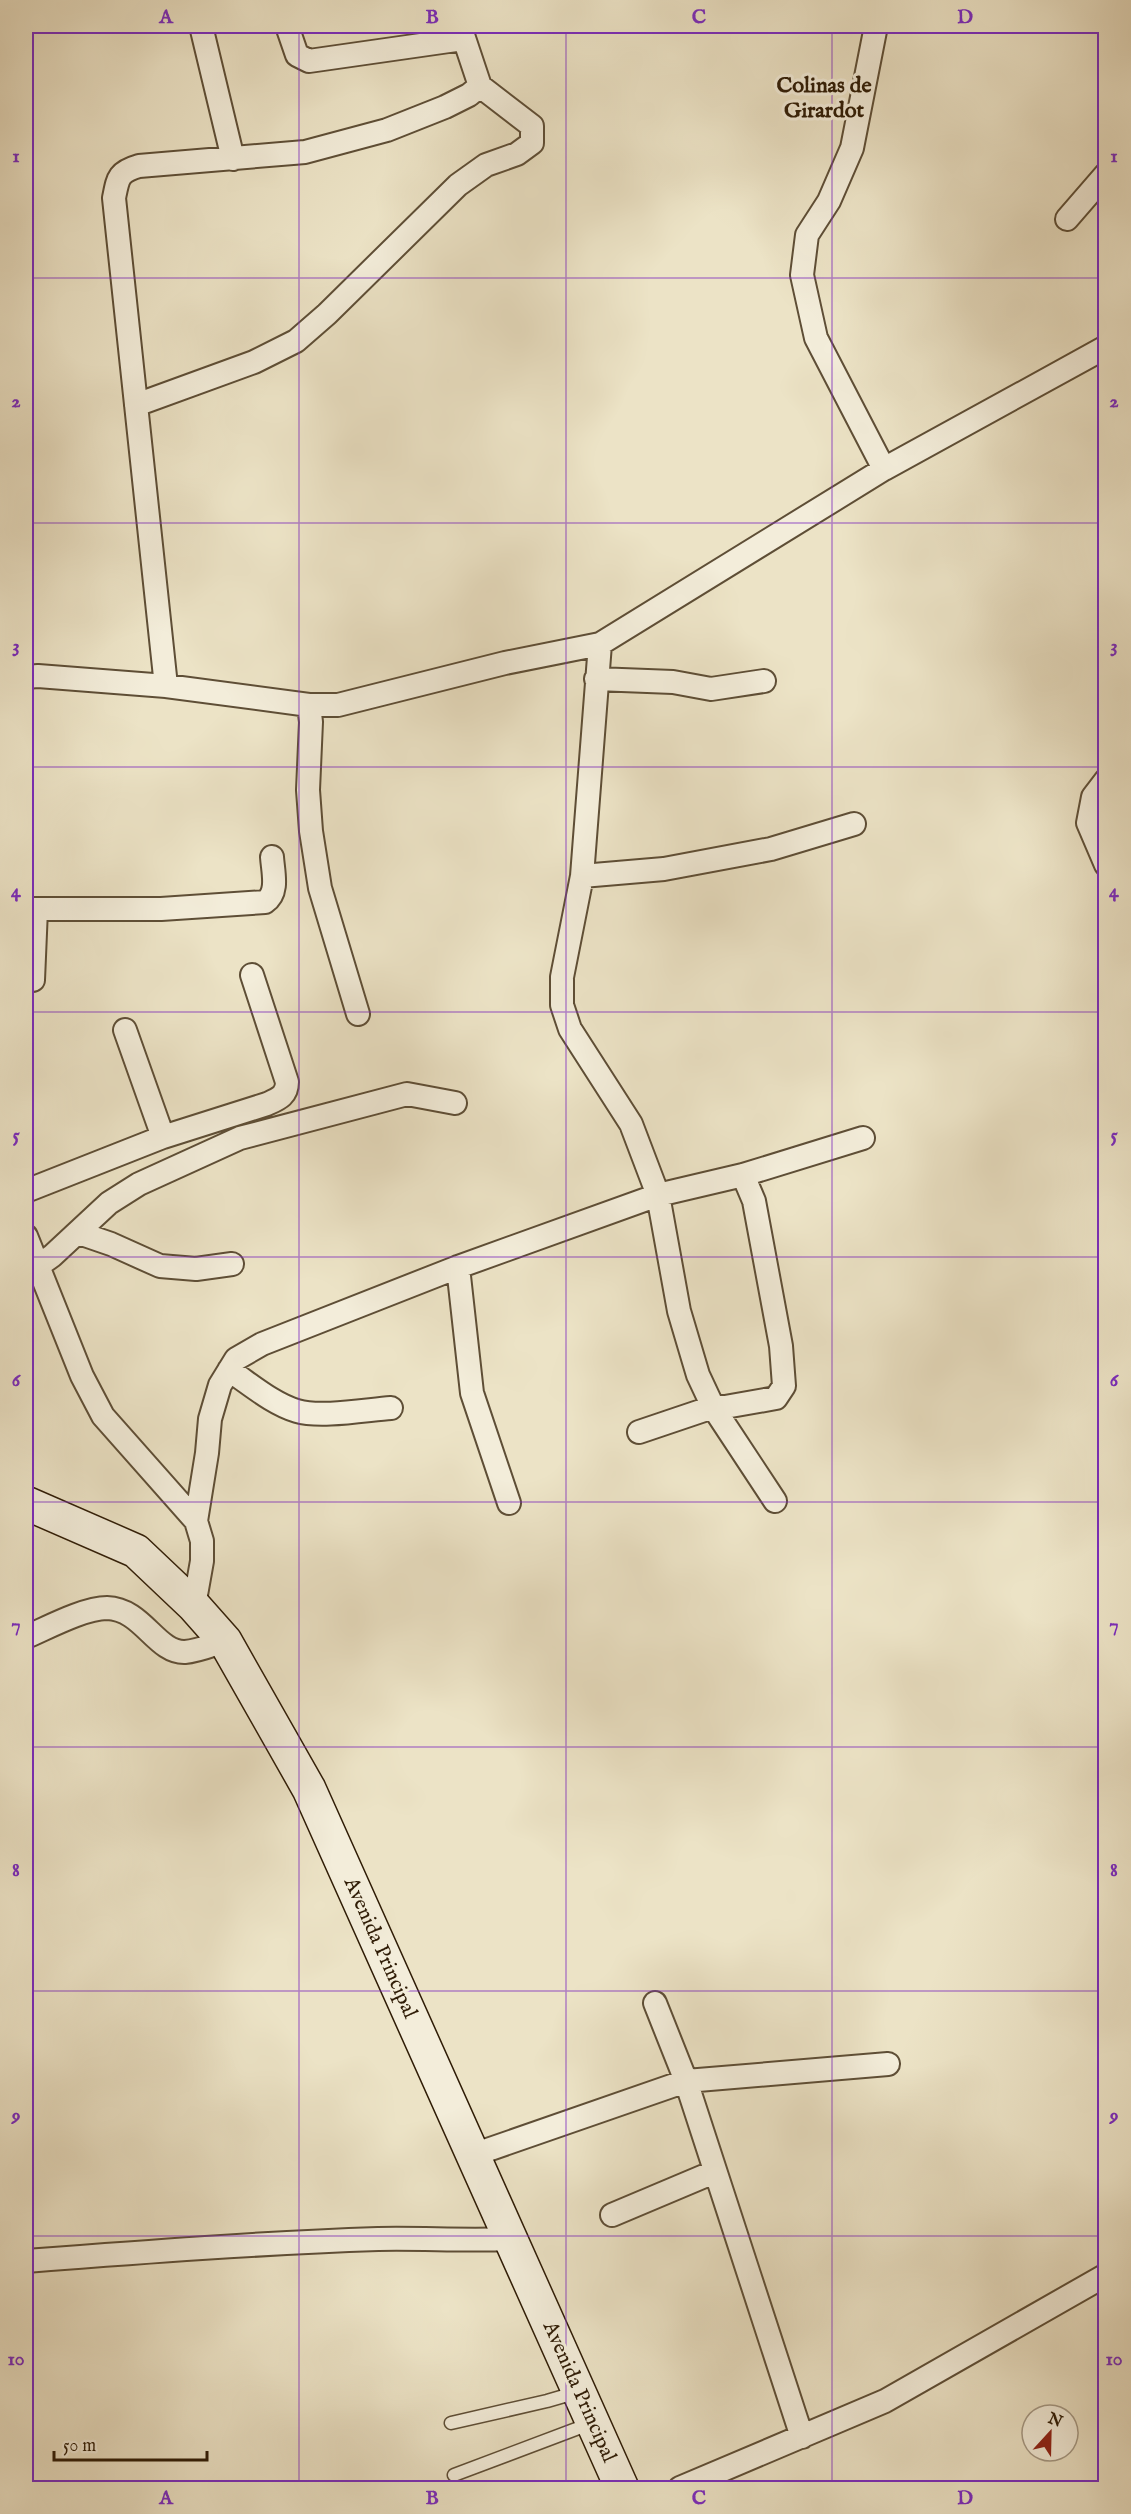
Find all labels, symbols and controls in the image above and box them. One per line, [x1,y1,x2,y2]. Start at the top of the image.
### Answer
text: A [158,5,174,30]
text: B [425,5,439,30]
text: C [692,5,706,30]
text: D [957,5,973,30]
district label: Colinas de Girardot [776,72,872,125]
text: 1 [12,144,20,169]
text: 1 [1110,144,1118,169]
text: 2 [11,389,21,414]
text: 2 [1109,389,1119,414]
text: 3 [12,634,20,659]
text: 3 [1110,634,1118,659]
text: 4 [11,879,22,904]
text: 4 [1109,879,1120,904]
text: 5 [12,1123,20,1148]
text: 5 [1110,1123,1118,1148]
text: 6 [12,1368,22,1393]
text: 6 [1110,1368,1120,1393]
text: 7 [11,1613,21,1638]
text: 7 [1109,1613,1119,1638]
text: 8 [12,1858,20,1883]
text: 8 [1110,1858,1118,1883]
street label: Avenida Principal [336,1872,423,2023]
text: 9 [11,2103,21,2128]
text: 9 [1109,2103,1119,2128]
street label: Avenida Principal [535,2316,622,2467]
text: 10 [7,2347,25,2372]
text: 10 [1105,2347,1123,2372]
north arrow [1020,2403,1080,2463]
text: N [1044,2409,1065,2433]
scale bar [54,2424,207,2462]
text: 50 m [63,2435,96,2458]
text: A [158,2486,174,2511]
text: B [425,2486,439,2511]
text: C [692,2486,706,2511]
text: D [957,2486,973,2511]

